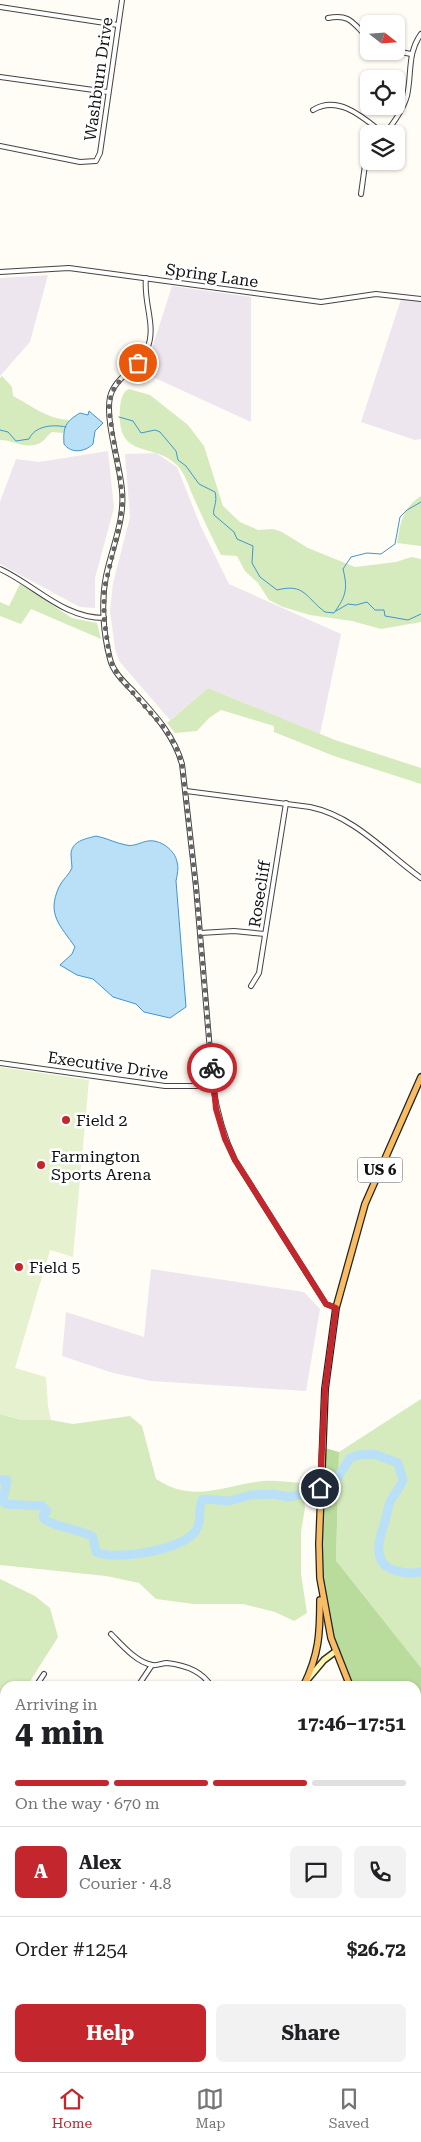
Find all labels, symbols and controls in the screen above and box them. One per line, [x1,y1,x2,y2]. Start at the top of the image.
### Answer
north arrow [360,15,405,60]
map controls [360,15,405,170]
street label: Washburn Drive [80,16,117,142]
button: locate [360,70,405,115]
button: layers [360,125,405,170]
street label: Spring Lane [164,260,260,291]
pin [117,342,159,384]
icon: bag [124,349,152,377]
street label: Rosecliff [245,859,274,929]
courier [187,1043,237,1093]
street label: Executive Drive [46,1048,170,1083]
icon: bike [198,1054,226,1082]
place label: Field 2 [76,1111,128,1130]
marker: Field 2 [60,1114,72,1126]
place label: Farmington Sports Arena [51,1147,151,1184]
road number: US 6 [358,1158,402,1182]
marker: Farmington Sports Arena [35,1159,47,1171]
place label: Field 5 [29,1258,81,1277]
marker: Field 5 [13,1261,25,1273]
pin [299,1467,341,1509]
icon: home [306,1474,334,1502]
text: Arriving in [15,1695,98,1714]
text: 17:46–17:51 [297,1712,406,1735]
text: 4 min [15,1714,104,1752]
text: On the way · 670 m [15,1794,160,1813]
button: chat [290,1846,342,1898]
button: phone [354,1846,406,1898]
text: Alex [79,1851,121,1874]
text: A [34,1860,48,1883]
text: Courier · 4.8 [79,1874,172,1893]
text: Order #1254 [15,1938,127,1961]
text: $26.72 [347,1938,406,1961]
button: Help [15,2004,206,2062]
button: Share [216,2004,406,2062]
tab: Home [52,2085,92,2131]
tab: Map [196,2085,225,2131]
tab: Saved [329,2085,369,2131]

